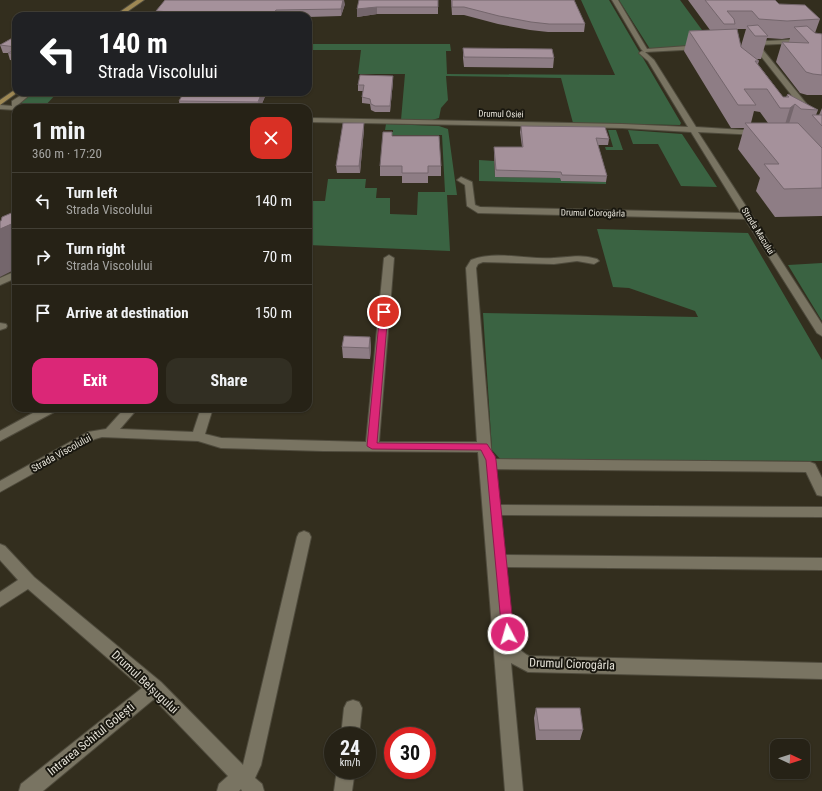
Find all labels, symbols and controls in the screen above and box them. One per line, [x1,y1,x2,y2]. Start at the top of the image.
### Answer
text: 140 m [98,27,168,60]
icon: left [32,28,84,80]
text: Strada Viscolului [98,61,218,82]
street label: Drumul Osiei [478,109,524,119]
text: 1 min [32,117,85,145]
button: close [250,117,292,159]
text: 360 m · 17:20 [32,146,102,161]
text: Turn left [66,184,117,202]
icon: left [32,190,54,212]
text: 140 m [255,192,292,210]
text: Strada Viscolului [66,202,152,217]
street label: Strada Macului [740,206,776,256]
street label: Drumul Ciorogârla [561,207,625,219]
text: Turn right [66,240,125,258]
icon: right [32,246,54,268]
text: 70 m [262,248,292,266]
text: Strada Viscolului [66,258,152,273]
pin [367,295,401,329]
icon: arrive [373,301,395,323]
icon: arrive [32,302,54,324]
text: Arrive at destination [66,304,189,322]
text: 150 m [255,304,292,322]
button: Exit [32,358,158,404]
button: Share [166,358,292,404]
street label: Strada Viscolului [29,432,93,474]
position arrow [487,613,529,655]
street label: Drumul Belșugului [108,648,181,717]
street label: Drumul Ciorogârla [529,656,615,672]
street label: Intrarea Schitul Golești [45,700,138,779]
speed limit sign: 30 [384,727,436,779]
text: 24 [340,736,360,760]
north arrow [770,739,810,779]
map controls [770,739,810,779]
text: km/h [340,757,360,768]

